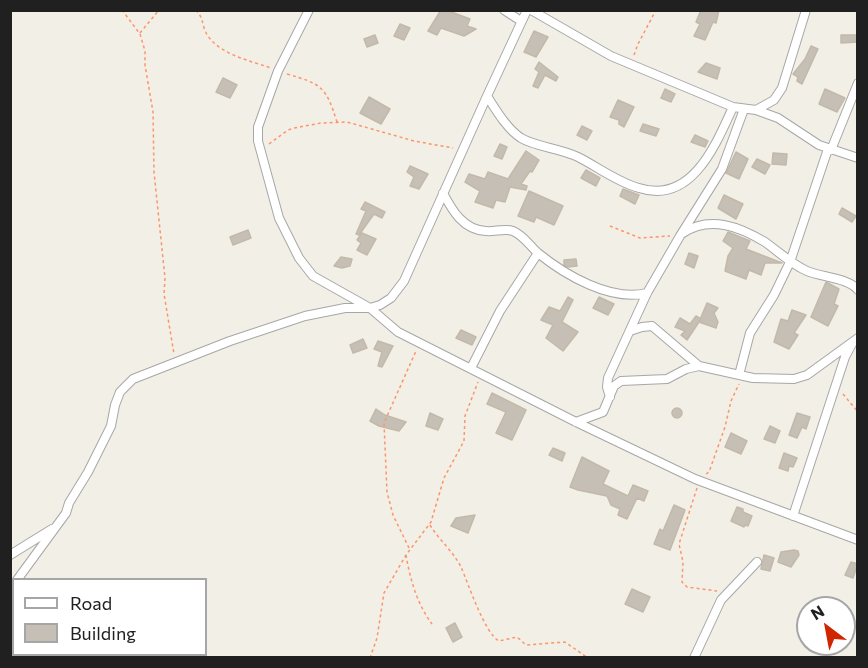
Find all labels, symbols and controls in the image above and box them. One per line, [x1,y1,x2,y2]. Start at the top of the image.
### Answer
legend [12,578,207,656]
text: Road [70,592,112,614]
north arrow [796,596,856,656]
text: N [807,601,827,623]
text: Building [70,622,136,644]

